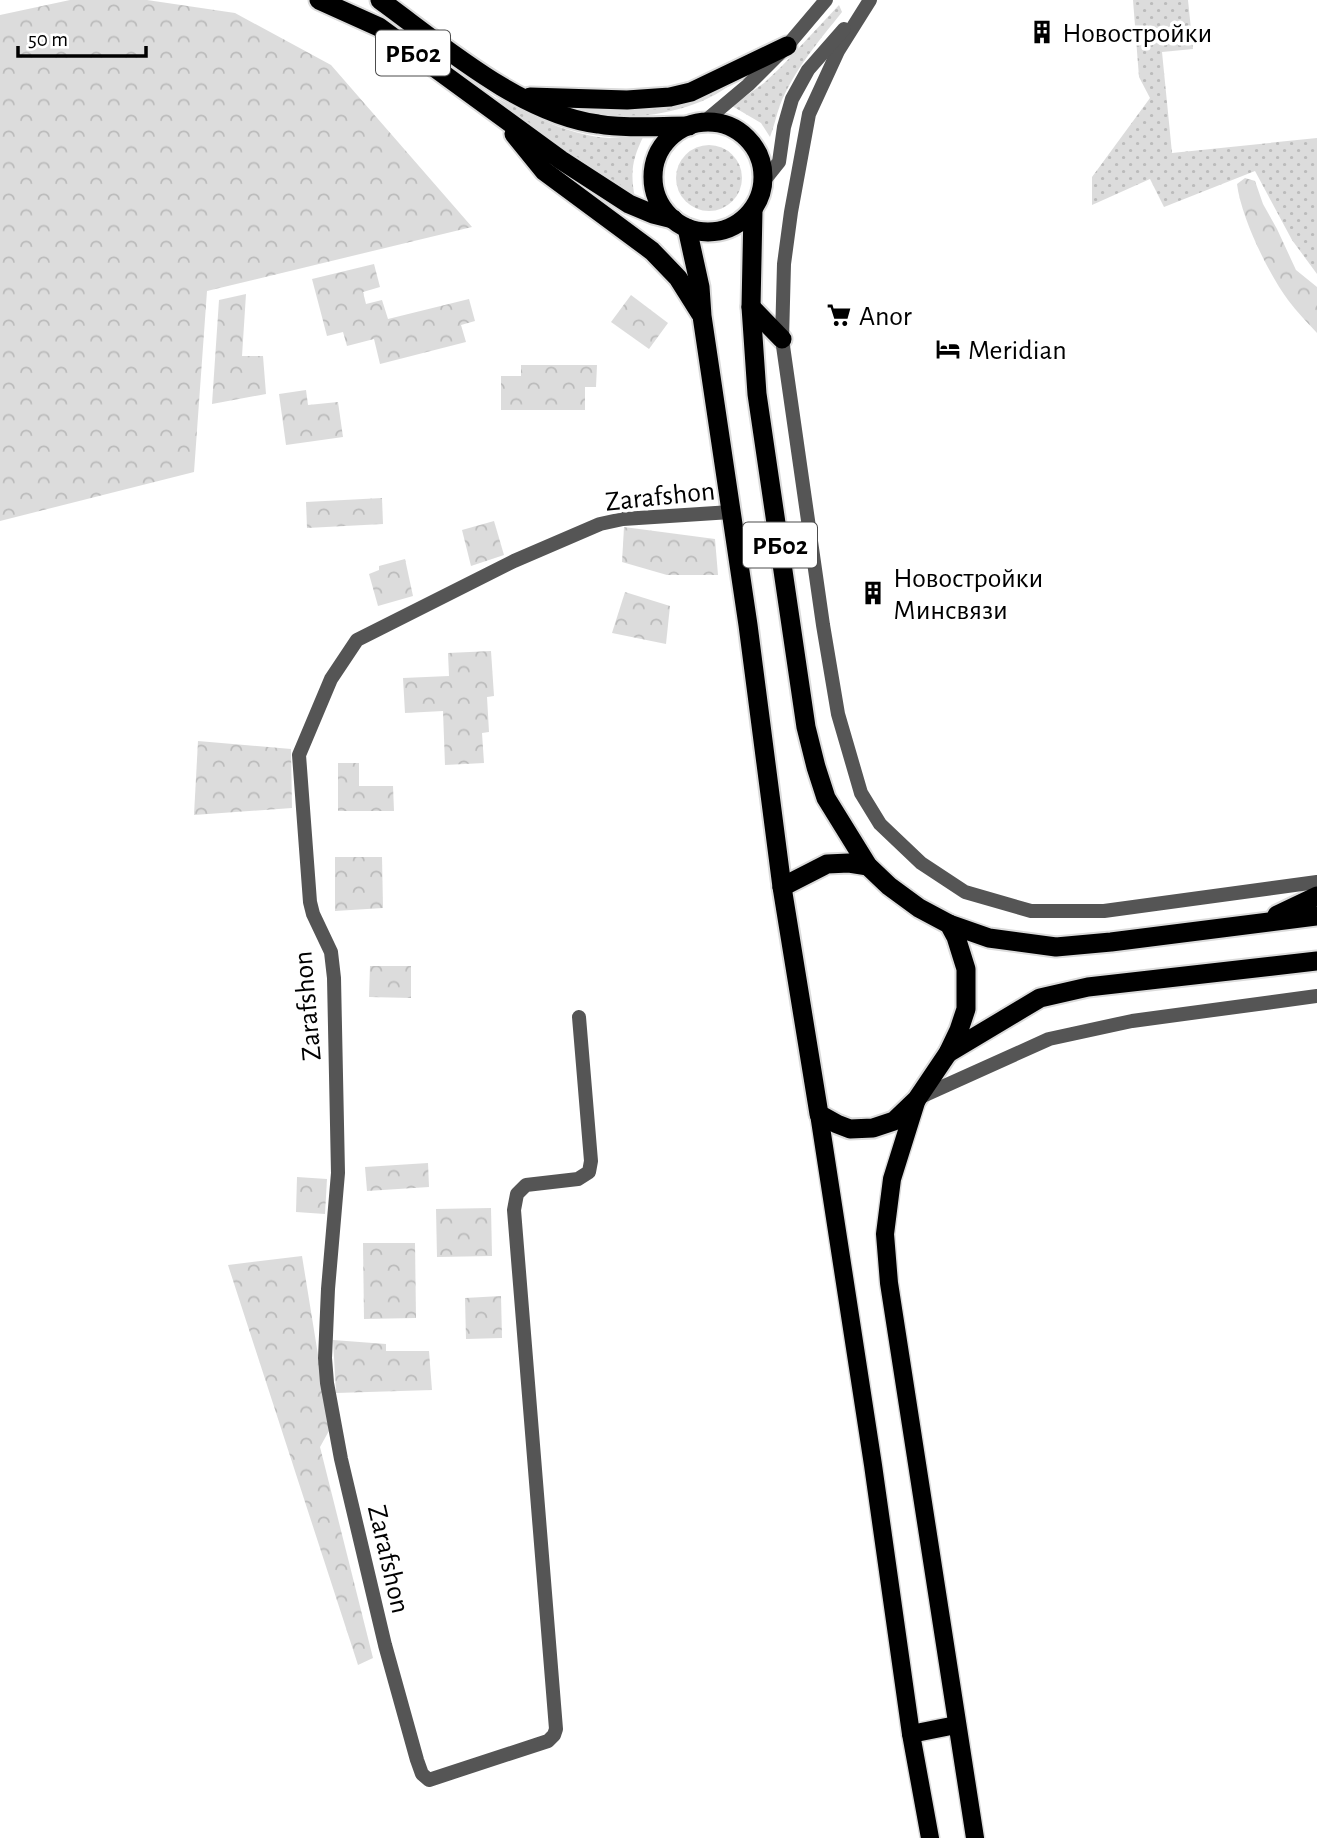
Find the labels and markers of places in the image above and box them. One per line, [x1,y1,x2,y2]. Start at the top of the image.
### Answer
building icon: Новостройки [1028,18,1056,46]
place label: Новостройки [1062,20,1212,48]
supermarket icon: Anor [825,301,853,329]
place label: Anor [859,303,912,331]
hotel icon: Meridian [934,335,962,363]
place label: Meridian [968,337,1067,365]
place label: Новостройки Минсвязи [893,565,1043,625]
building icon: Новостройки Минсвязи [859,579,887,607]

